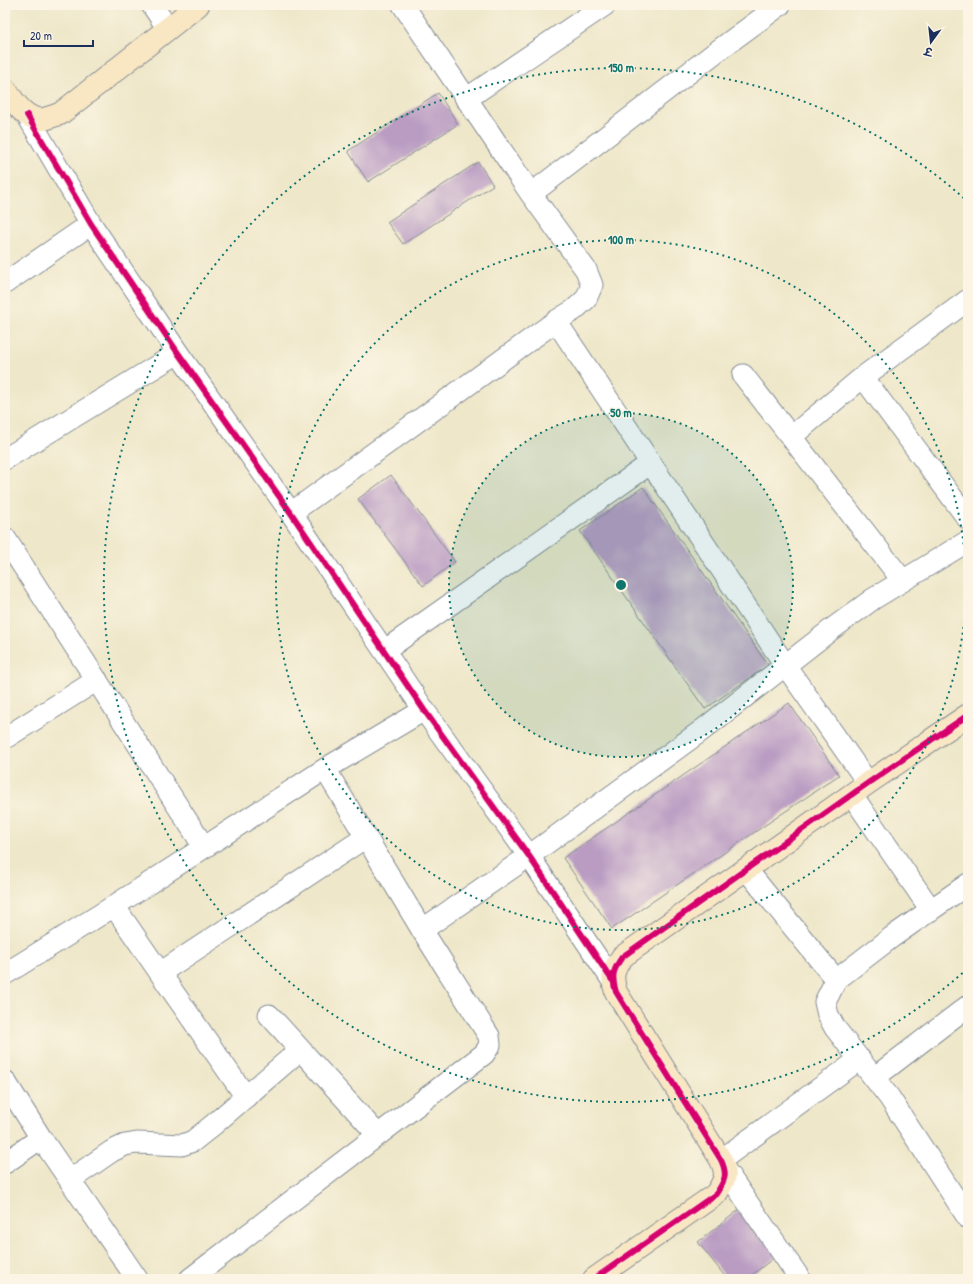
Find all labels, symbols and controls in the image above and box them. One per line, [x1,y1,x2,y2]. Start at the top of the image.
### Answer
scale bar [24,22,93,48]
north arrow [911,22,951,62]
text: 20 m [30,27,52,44]
text: उ [921,44,935,60]
text: 150 m [608,59,634,76]
text: 100 m [608,231,634,248]
text: 50 m [610,404,632,421]
centre of rings [614,578,628,592]

